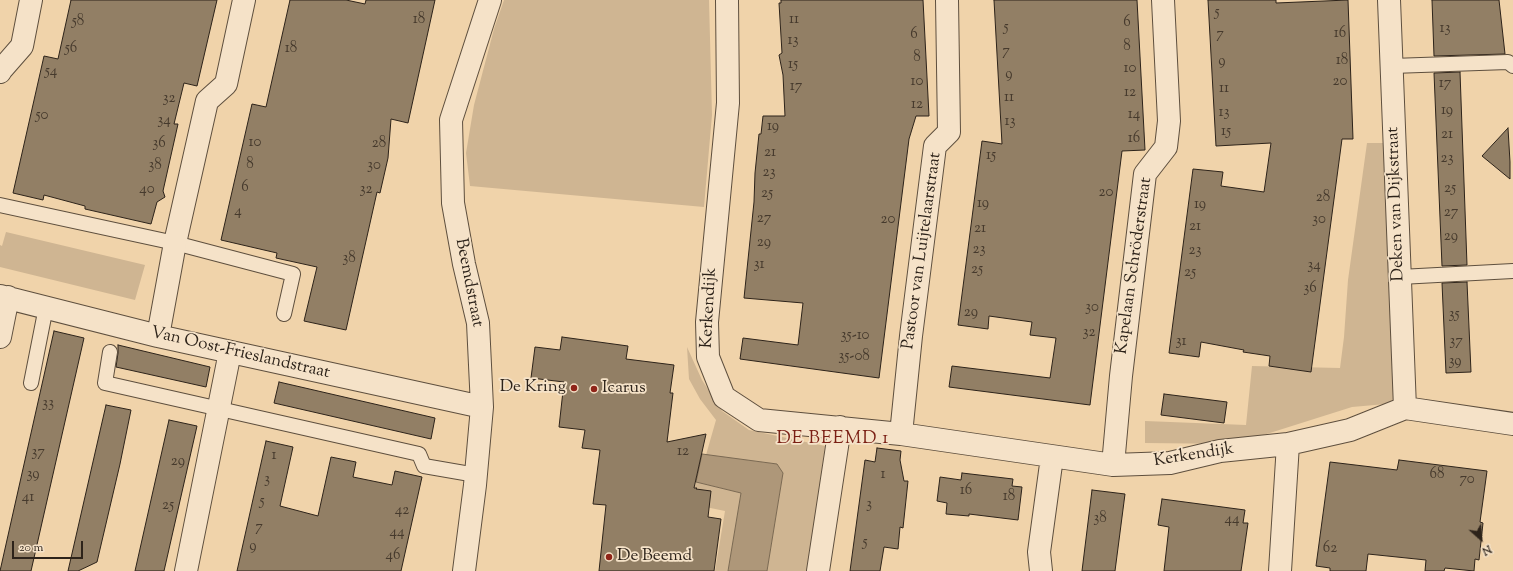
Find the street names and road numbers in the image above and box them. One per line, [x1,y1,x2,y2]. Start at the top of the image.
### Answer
street label: Deken van Dijkstraat [1384,126,1410,282]
street label: Pastoor van Luijtelaarstraat [899,151,947,351]
street label: Kapelaan Schröderstraat [1112,176,1158,356]
street label: Beemdstraat [449,237,487,329]
street label: Kerkendijk [698,267,722,349]
street label: Van Oost-Frieslandstraat [148,323,332,385]
street label: Kerkendijk [1152,440,1236,472]

